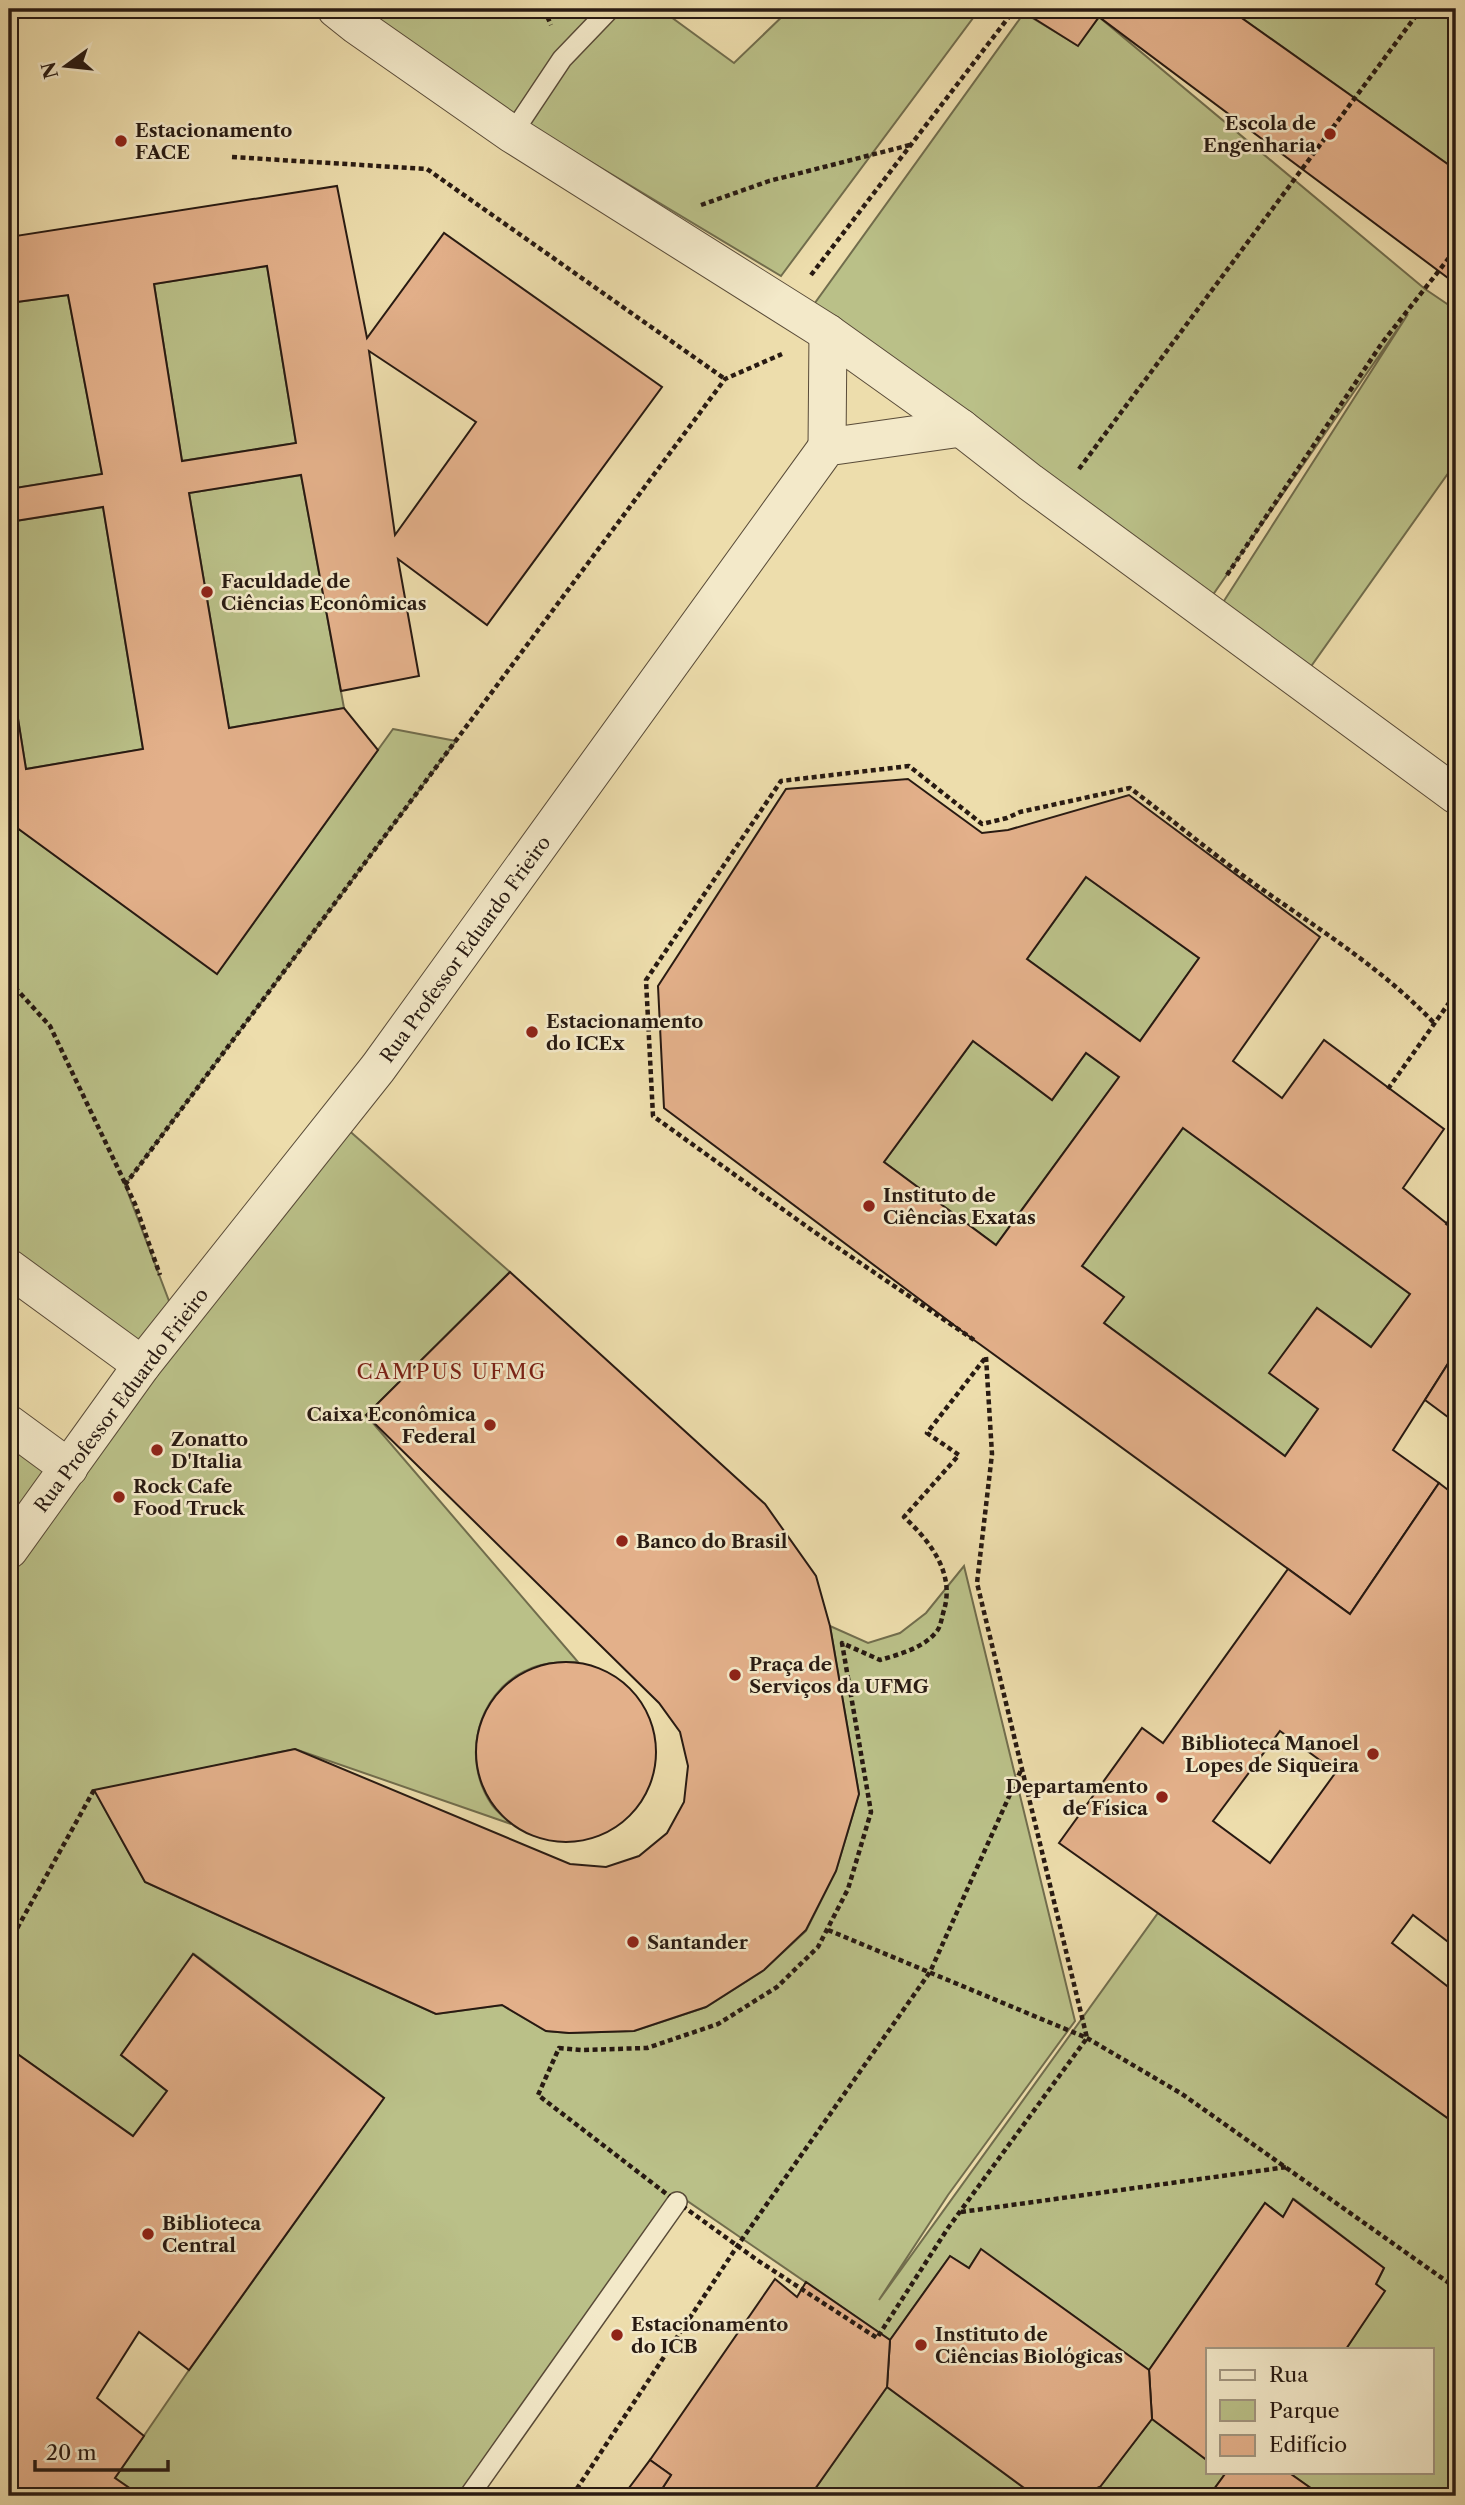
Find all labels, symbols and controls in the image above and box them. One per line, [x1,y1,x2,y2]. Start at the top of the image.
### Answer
north arrow [32,32,102,102]
text: N [37,59,63,81]
place label: Escola de Engenharia [1203,112,1317,157]
place label: Estacionamento FACE [135,119,292,164]
marker: Escola de Engenharia [1322,126,1338,142]
marker: Estacionamento FACE [113,133,129,149]
place label: Faculdade de Ciências Econômicas [221,570,427,615]
marker: Faculdade de Ciências Econômicas [199,584,215,600]
street label: Rua Professor Eduardo Frieiro [375,831,555,1067]
place label: Estacionamento do ICEx [546,1010,703,1055]
marker: Estacionamento do ICEx [524,1024,540,1040]
place label: Instituto de Ciências Exatas [883,1184,1036,1229]
marker: Instituto de Ciências Exatas [861,1198,877,1214]
street label: Rua Professor Eduardo Frieiro [30,1284,213,1517]
district label: CAMPUS UFMG [357,1359,547,1384]
place label: Caixa Econômica Federal [306,1403,477,1448]
marker: Caixa Econômica Federal [482,1417,498,1433]
place label: Zonatto D'Italia [171,1428,248,1473]
marker: Zonatto D'Italia [149,1442,165,1458]
place label: Rock Cafe Food Truck [133,1475,245,1520]
marker: Rock Cafe Food Truck [111,1489,127,1505]
place label: Banco do Brasil [636,1530,788,1553]
marker: Banco do Brasil [614,1533,630,1549]
place label: Praça de Serviços da UFMG [749,1653,929,1698]
marker: Praça de Serviços da UFMG [727,1667,743,1683]
place label: Biblioteca Manoel Lopes de Siqueira [1181,1732,1360,1777]
marker: Biblioteca Manoel Lopes de Siqueira [1365,1746,1381,1762]
place label: Departamento de Física [1006,1775,1149,1820]
marker: Departamento de Física [1154,1789,1170,1805]
place label: Santander [647,1931,749,1954]
marker: Santander [625,1934,641,1950]
place label: Biblioteca Central [162,2212,262,2257]
marker: Biblioteca Central [140,2226,156,2242]
place label: Estacionamento do ICB [631,2313,788,2358]
place label: Instituto de Ciências Biológicas [935,2323,1123,2368]
marker: Estacionamento do ICB [609,2327,625,2343]
marker: Instituto de Ciências Biológicas [913,2337,929,2353]
legend [1206,2348,1434,2474]
text: Rua [1269,2362,1309,2387]
text: Parque [1269,2398,1340,2423]
scale bar [35,2428,168,2472]
text: Edifício [1269,2432,1347,2457]
text: 20 m [46,2440,97,2465]

